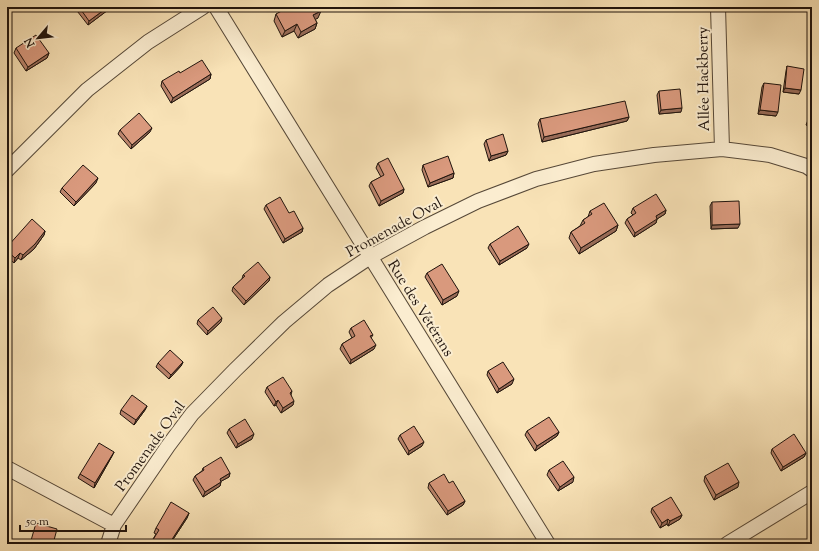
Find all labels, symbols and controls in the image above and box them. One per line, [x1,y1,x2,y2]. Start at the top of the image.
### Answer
north arrow [18,18,58,58]
street label: Allée Hackberry [693,26,716,132]
text: N [21,34,40,51]
street label: Promenade Oval [343,193,447,263]
street label: Rue des Vétérans [382,256,458,361]
street label: Promenade Oval [111,397,191,496]
scale bar [20,507,126,533]
text: 50 m [25,513,49,531]

